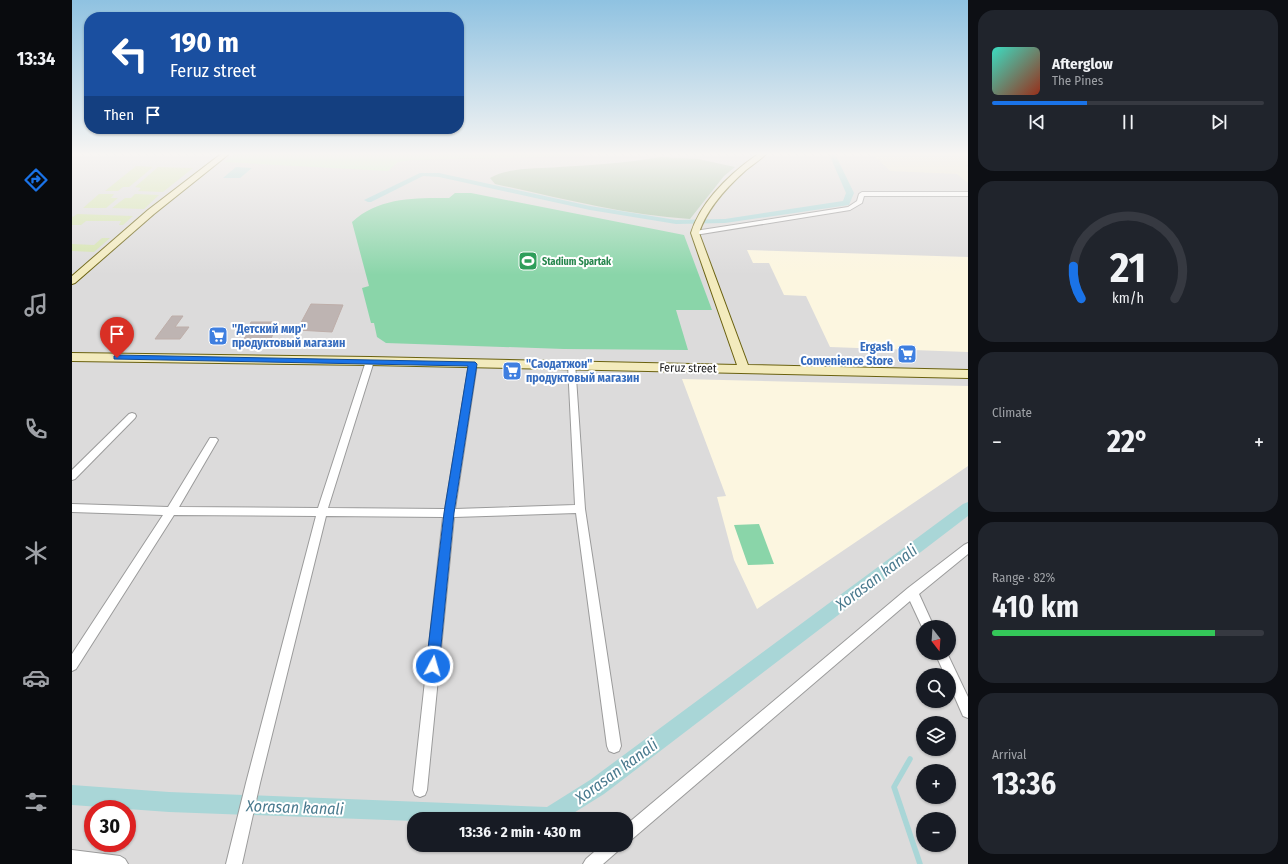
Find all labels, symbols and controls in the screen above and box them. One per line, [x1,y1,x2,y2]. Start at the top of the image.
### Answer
text: 190 m [170,26,239,59]
icon: left [104,28,156,80]
text: 13:34 [17,48,55,70]
text: Afterglow [1052,55,1113,73]
text: Feruz street [170,60,256,82]
text: The Pines [1052,73,1103,88]
icon: arrive [142,104,164,126]
text: Then [104,106,134,124]
icon: previous [1026,111,1048,133]
icon: pause [1117,111,1139,133]
icon: next [1208,111,1230,133]
icon: directions [22,166,50,194]
text: 21 [1109,243,1146,293]
sports icon: Stadium Spartak [517,250,539,272]
place label: Stadium Spartak [542,256,612,268]
text: km/h [1112,290,1144,307]
icon: music [22,291,50,319]
pin [100,317,134,358]
place label: "Детский мир" продуктовый магазин [232,322,345,350]
icon: arrive [106,323,128,345]
supermarket icon: "Детский мир" продуктовый магазин [207,325,229,347]
place label: Ergash Convenience Store [801,340,893,368]
supermarket icon: Ergash Convenience Store [896,343,918,365]
place label: "Саодатжон" продуктовый магазин [526,357,639,385]
supermarket icon: "Саодатжон" продуктовый магазин [501,360,523,382]
street label: Feruz street [659,360,717,376]
text: Climate [992,405,1032,420]
icon: phone [22,415,50,443]
text: 22° [1107,424,1149,460]
text: − [992,429,1002,456]
text: + [1254,429,1264,456]
icon: climate [22,539,50,567]
water label: Xorasan kanali [831,540,921,615]
text: Range · 82% [992,570,1055,585]
text: 410 km [992,589,1079,625]
north arrow [916,620,956,660]
map controls [916,620,956,852]
position arrow [412,645,454,687]
icon: car [22,664,50,692]
button: search [916,668,956,708]
button: layers [916,716,956,756]
water label: Xorasan kanali [570,735,661,808]
text: Arrival [992,747,1026,762]
button: + [916,764,956,804]
text: 13:36 [992,766,1056,802]
icon: filters [22,788,50,816]
water label: Xorasan kanali [245,796,344,819]
speed limit sign: 30 [84,800,136,852]
button: − [916,812,956,852]
text: 13:36 · 2 min · 430 m [459,823,581,841]

